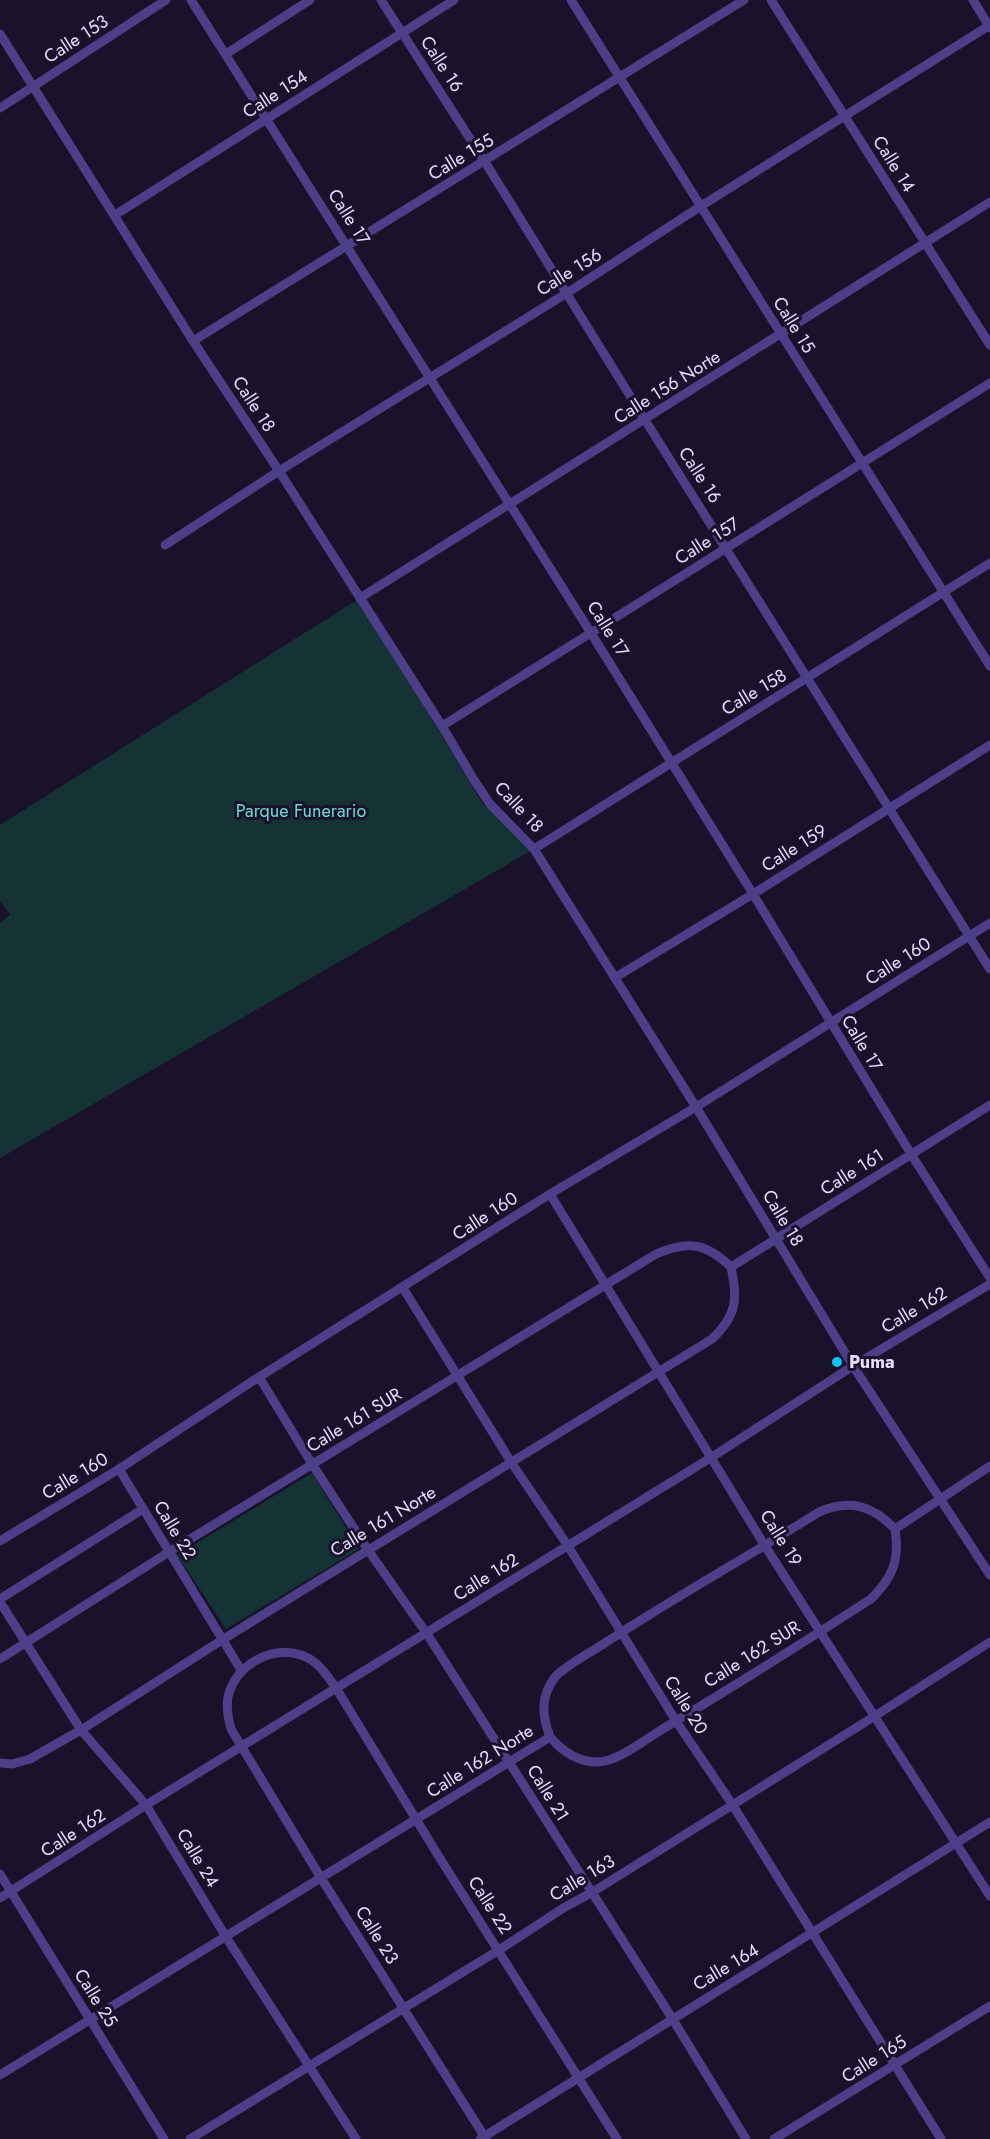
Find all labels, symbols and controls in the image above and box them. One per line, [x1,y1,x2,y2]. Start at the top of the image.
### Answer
street label: Calle 153 [39,8,113,70]
street label: Calle 16 [414,31,470,97]
street label: Calle 154 [237,63,313,125]
street label: Calle 155 [423,127,499,187]
street label: Calle 14 [866,131,922,197]
street label: Calle 17 [322,184,377,250]
street label: Calle 156 [531,242,607,302]
street label: Calle 15 [766,292,822,358]
street label: Calle 156 Norte [609,344,725,430]
street label: Calle 18 [226,371,282,437]
street label: Calle 16 [672,442,728,508]
street label: Calle 157 [670,511,745,571]
street label: Calle 17 [581,596,636,662]
street label: Calle 158 [716,662,792,722]
street label: Calle 18 [488,776,550,838]
park label: Parque Funerario [236,798,366,824]
street label: Calle 159 [756,818,832,878]
street label: Calle 160 [860,930,936,991]
street label: Calle 17 [835,1010,889,1077]
street label: Calle 161 [815,1142,889,1202]
street label: Calle 160 [447,1185,523,1247]
street label: Calle 18 [756,1185,810,1251]
street label: Calle 162 [876,1280,952,1340]
place label: Puma [849,1349,895,1375]
marker: Puma [830,1355,844,1369]
street label: Calle 161 SUR [301,1381,407,1459]
street label: Calle 160 [37,1446,113,1506]
street label: Calle 161 Norte [325,1479,441,1563]
street label: Calle 22 [147,1496,203,1564]
street label: Calle 19 [753,1505,809,1571]
street label: Calle 162 [448,1547,524,1607]
street label: Calle 162 SUR [699,1614,805,1694]
street label: Calle 20 [658,1671,714,1740]
street label: Calle 162 Norte [422,1718,538,1804]
street label: Calle 21 [520,1760,576,1826]
street label: Calle 162 [35,1802,111,1864]
street label: Calle 24 [170,1824,226,1892]
street label: Calle 163 [544,1848,620,1908]
street label: Calle 22 [462,1871,518,1939]
street label: Calle 23 [349,1901,405,1969]
street label: Calle 164 [688,1937,764,1997]
street label: Calle 25 [68,1964,124,2032]
street label: Calle 165 [836,2029,912,2089]

